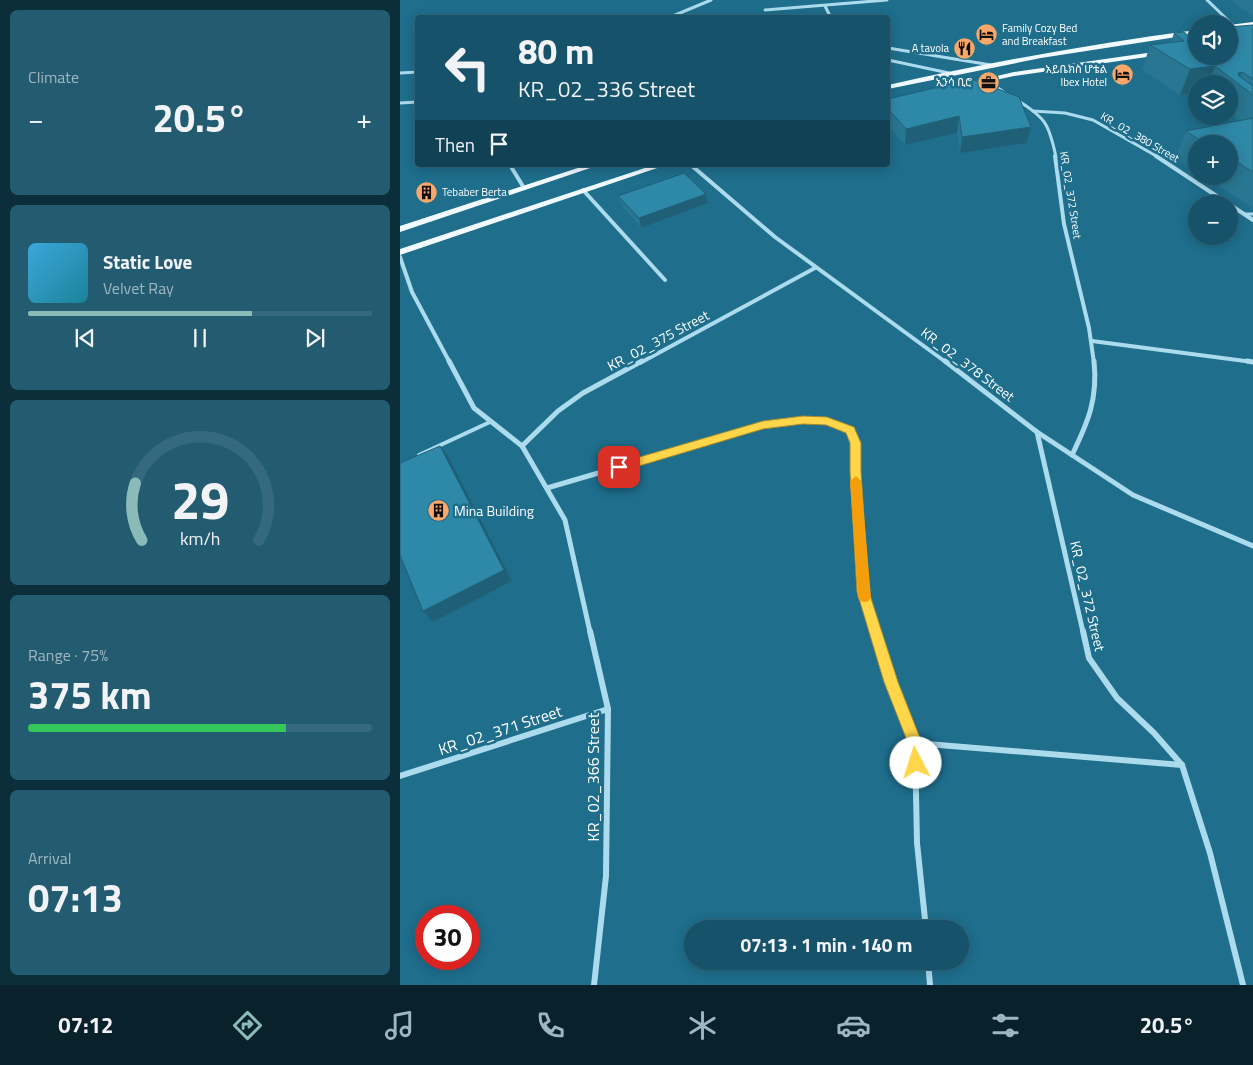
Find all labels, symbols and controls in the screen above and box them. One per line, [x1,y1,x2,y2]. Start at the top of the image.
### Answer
map controls [1188,15,1238,245]
button: sound [1188,15,1238,65]
place label: Family Cozy Bed and Breakfast [1002,20,1078,49]
hotel icon: Family Cozy Bed and Breakfast [974,22,998,46]
text: 80 m [518,24,594,78]
icon: left [435,35,500,100]
restaurant icon: A tavola [953,36,977,60]
place label: A tavola [912,40,949,56]
place label: አይቤክስ ሆቴል Ibex Hotel [1045,61,1108,90]
hotel icon: አይቤክስ ሆቴል Ibex Hotel [1111,63,1135,87]
text: Climate [28,65,79,89]
office icon: ኢንሳ ቢሮ [976,70,1000,94]
text: KR_02_336 Street [518,72,695,106]
place label: ኢንሳ ቢሮ [936,74,972,90]
button: layers [1188,75,1238,125]
text: 20.5° [153,89,247,147]
text: − [28,97,44,140]
text: + [356,97,372,140]
street label: KR_02_380 Street [1098,108,1182,166]
text: Then [435,130,475,159]
icon: arrive [485,130,513,158]
button: + [1188,135,1238,185]
street label: KR_02_372 Street [1056,150,1086,240]
building icon: Tebaber Berta [414,180,438,204]
place label: Tebaber Berta [442,184,507,200]
button: − [1188,195,1238,245]
text: Static Love [103,247,192,276]
text: Velvet Ray [103,276,174,300]
street label: KR_02_375 Street [603,304,713,376]
street label: KR_02_378 Street [917,322,1019,406]
icon: previous [71,324,99,352]
icon: pause [186,324,214,352]
icon: next [301,324,329,352]
pin [598,446,640,488]
icon: arrive [605,453,633,481]
text: 29 [171,460,229,539]
building icon: Mina Building [426,498,450,522]
place label: Mina Building [454,500,534,521]
text: km/h [180,525,220,552]
street label: KR_02_372 Street [1065,539,1111,653]
text: Range · 75% [28,643,108,667]
text: 375 km [28,666,152,724]
street label: KR_02_371 Street [435,699,565,761]
street label: KR_02_366 Street [581,712,605,841]
position arrow [889,736,941,788]
text: Arrival [28,846,71,870]
text: 07:13 [28,869,123,927]
speed limit sign: 30 [415,905,480,970]
text: 07:13 · 1 min · 140 m [740,930,913,959]
text: 07:12 [58,1008,113,1042]
icon: directions [230,1008,265,1043]
icon: music [382,1008,417,1043]
icon: phone [533,1008,568,1043]
icon: climate [685,1008,720,1043]
icon: car [836,1008,871,1043]
icon: filters [988,1008,1023,1043]
text: 20.5° [1140,1008,1195,1042]

